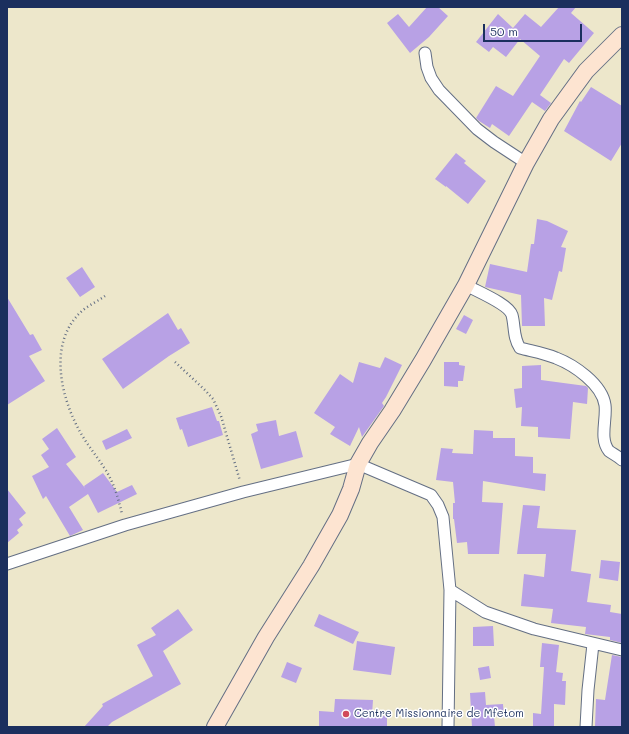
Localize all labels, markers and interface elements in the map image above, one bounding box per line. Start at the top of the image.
scale bar [485,16,584,42]
text: 50 m [490,23,518,39]
place label: Centre Missionnaire de Mfetom [354,707,524,721]
marker: Centre Missionnaire de Mfetom [341,709,351,719]

